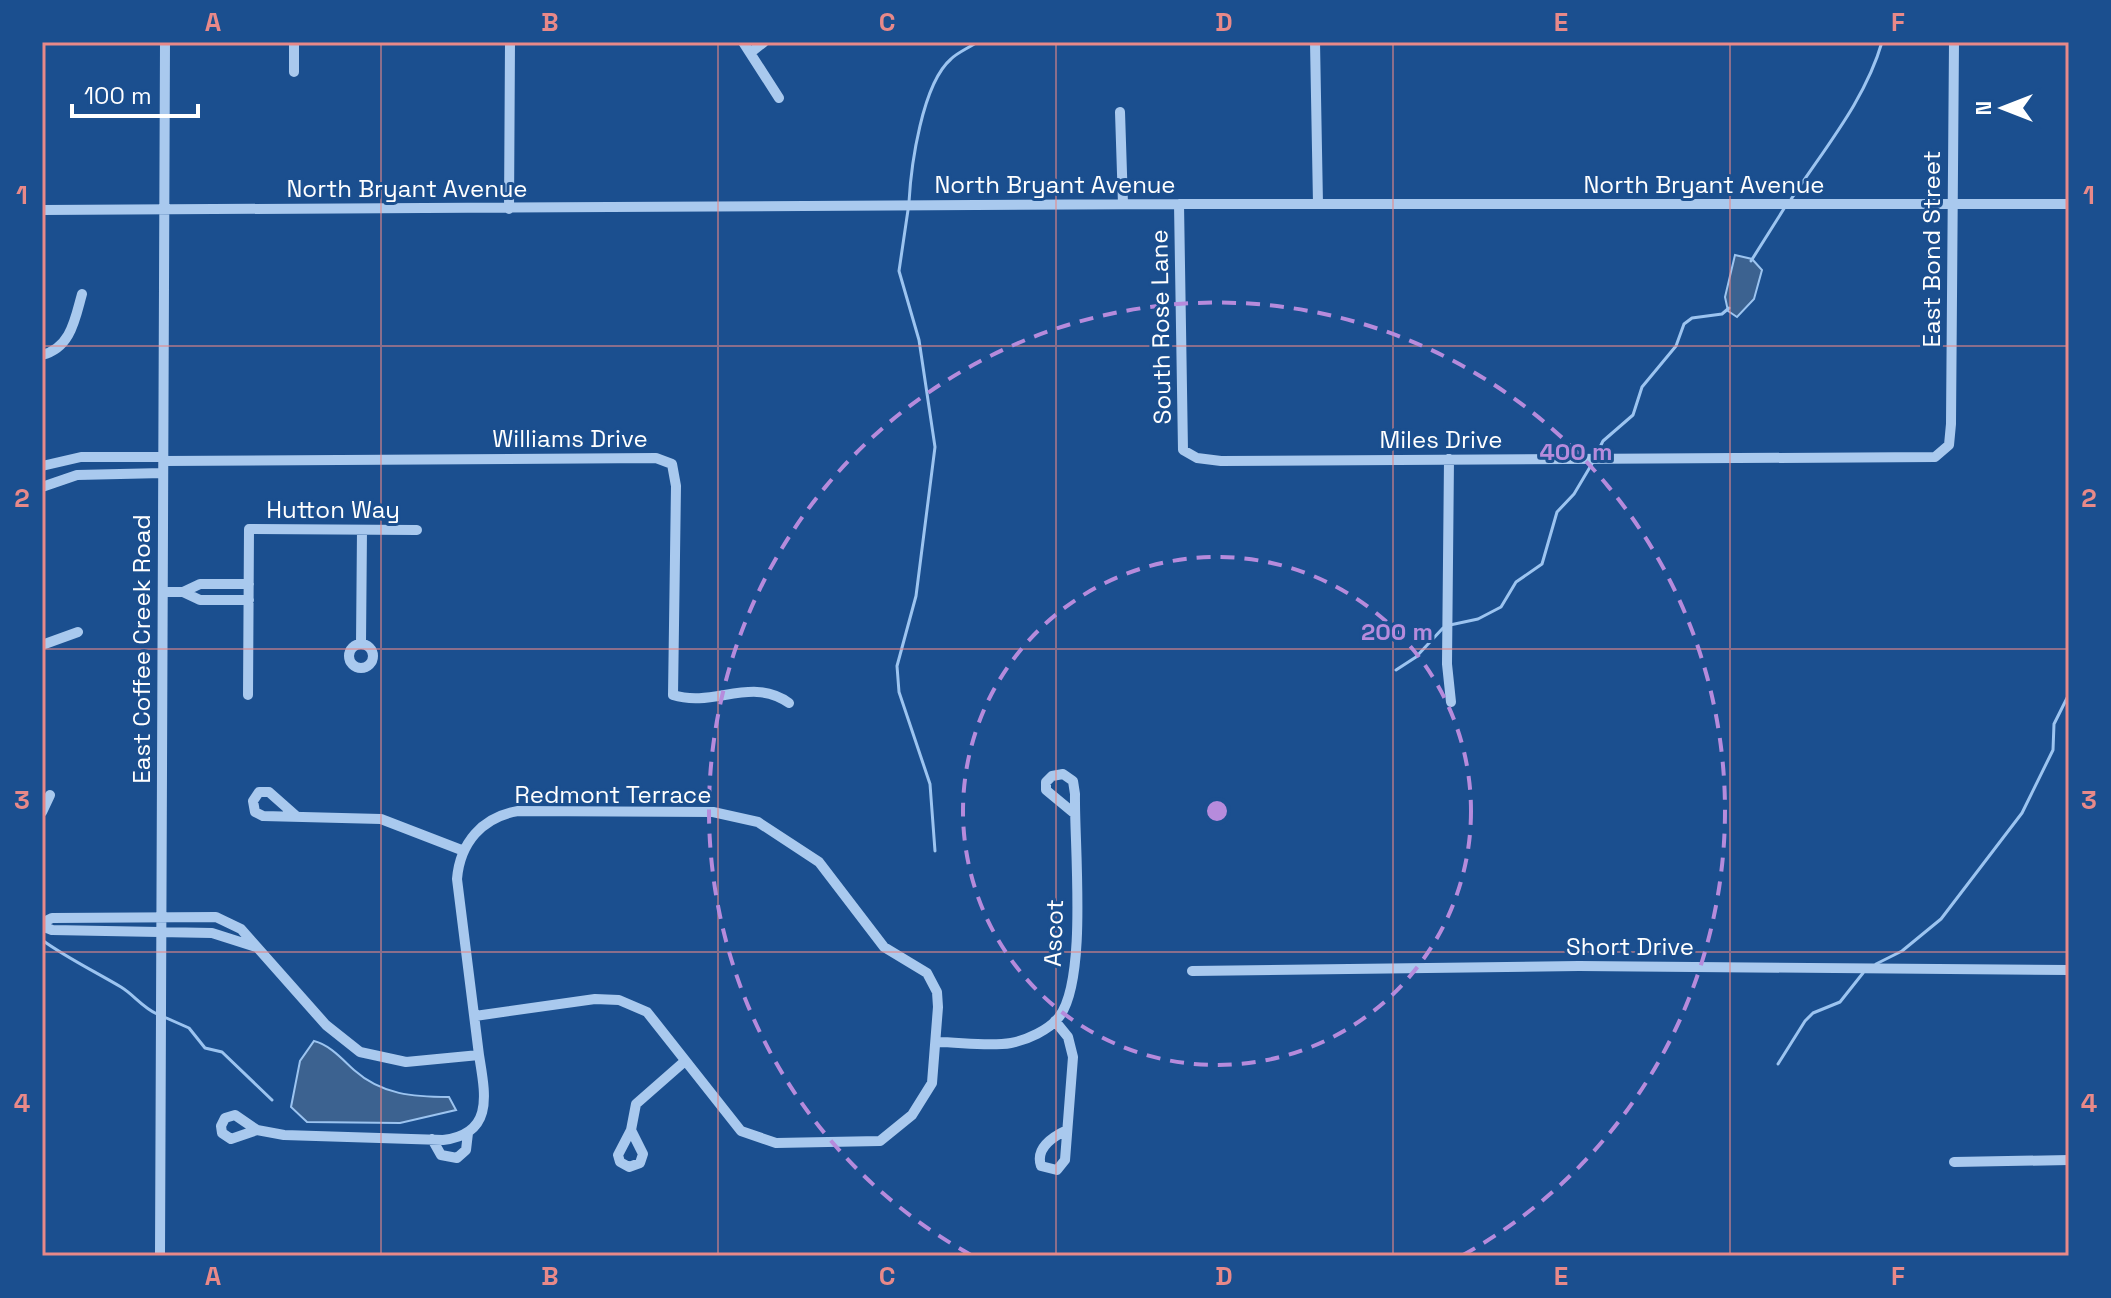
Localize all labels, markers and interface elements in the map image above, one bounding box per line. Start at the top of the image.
text: A [205,5,222,39]
text: B [541,5,559,39]
text: C [879,5,895,39]
text: D [1215,5,1233,39]
text: E [1554,5,1568,39]
text: F [1891,5,1905,39]
scale bar [72,68,198,118]
north arrow [1963,68,2043,148]
text: 100 m [84,80,152,111]
text: N [1969,101,1997,115]
street label: East Bond Street [1916,150,1947,348]
street label: North Bryant Avenue [934,169,1176,200]
street label: North Bryant Avenue [1583,169,1825,200]
street label: North Bryant Avenue [286,173,528,204]
text: 1 [16,178,28,212]
text: 1 [2083,178,2095,212]
street label: South Rose Lane [1143,229,1178,425]
street label: Williams Drive [492,423,648,454]
street label: Miles Drive [1379,424,1503,455]
text: 400 m [1540,436,1612,467]
text: 2 [14,481,30,515]
text: 2 [2081,481,2097,515]
street label: Hutton Way [266,494,400,525]
street label: East Coffee Creek Road [126,514,157,784]
text: 200 m [1361,616,1433,647]
street label: Redmont Terrace [515,779,711,810]
text: 3 [14,783,30,817]
text: 3 [2081,783,2097,817]
centre of rings [1203,797,1231,825]
street label: Ascot [1037,899,1070,967]
street label: Short Drive [1566,931,1694,962]
text: 4 [14,1086,30,1120]
text: 4 [2081,1086,2097,1120]
text: A [205,1259,222,1293]
text: B [541,1259,559,1293]
text: C [879,1259,895,1293]
text: D [1215,1259,1233,1293]
text: E [1554,1259,1568,1293]
text: F [1891,1259,1905,1293]

